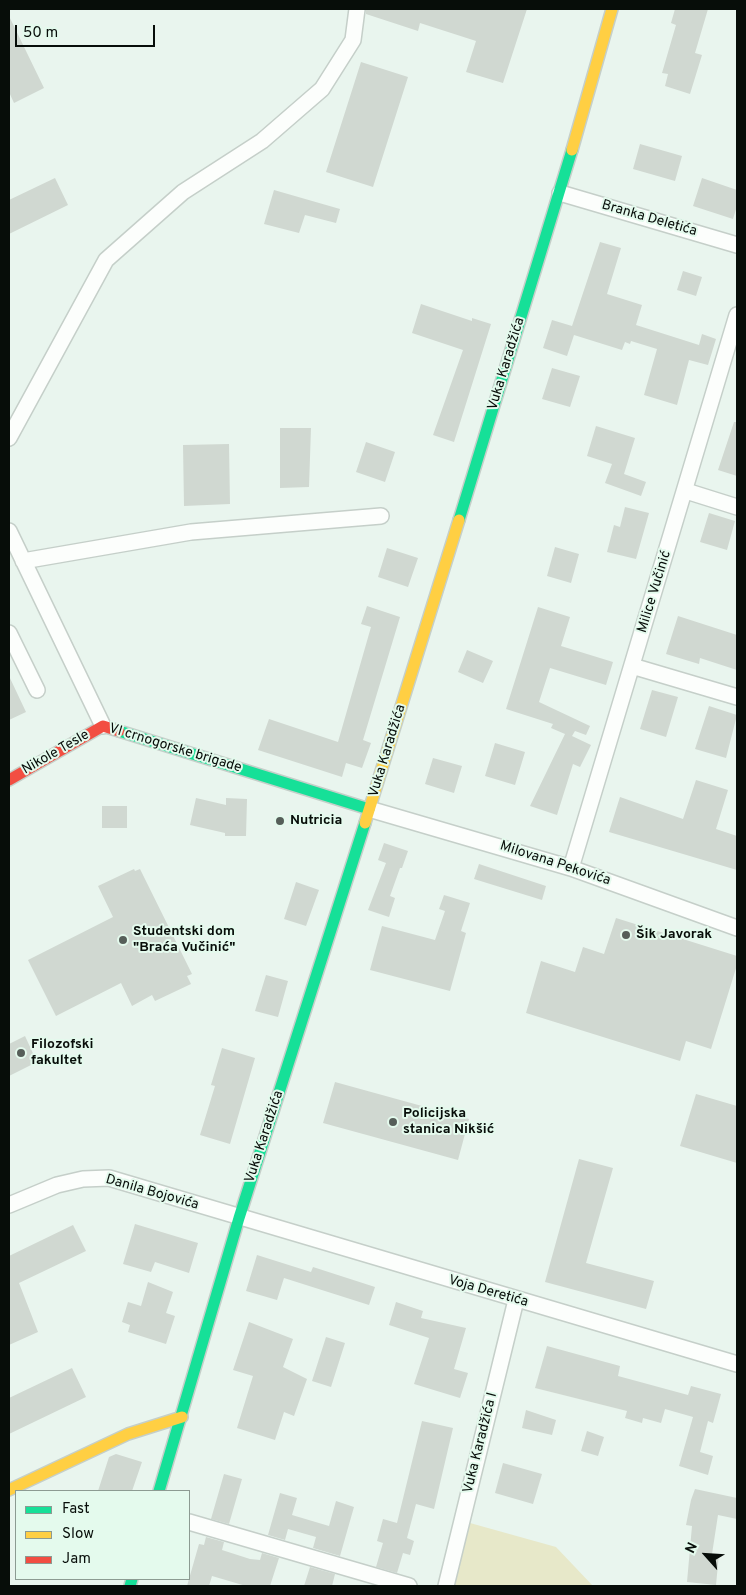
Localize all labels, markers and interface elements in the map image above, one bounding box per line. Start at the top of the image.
scale bar [18,15,158,47]
text: 50 m [23,24,58,43]
street label: Branka Deletića [599,197,699,241]
street label: Vuka Karadžića [485,316,529,412]
street label: Milice Vučinić [635,549,675,635]
street label: Vuka Karadžića [366,703,410,799]
street label: VI crnogorske brigade [107,721,243,777]
street label: Nikole Tesle [19,727,93,779]
place label: Nutricia [290,813,342,829]
marker: Nutricia [274,815,286,827]
street label: Milovana Pekovića [498,838,612,890]
place label: Studentski dom "Braća Vučinić" [133,924,235,956]
place label: Šik Javorak [636,927,712,943]
marker: Šik Javorak [620,929,632,941]
marker: Studentski dom "Braća Vučinić" [117,934,129,946]
place label: Filozofski fakultet [31,1037,94,1070]
marker: Filozofski fakultet [15,1047,27,1059]
street label: Vuka Karadžića [242,1089,288,1185]
place label: Policijska stanica Nikšić [403,1106,494,1138]
marker: Policijska stanica Nikšić [387,1116,399,1128]
street label: Danila Bojovića [104,1172,200,1214]
street label: Voja Deretića [446,1273,530,1311]
street label: Vuka Karadžića I [460,1391,502,1495]
legend [15,1490,190,1580]
text: Fast [62,1500,90,1519]
text: Slow [62,1525,94,1544]
north arrow [681,1530,731,1580]
text: N [682,1540,702,1556]
text: Jam [62,1550,91,1569]

